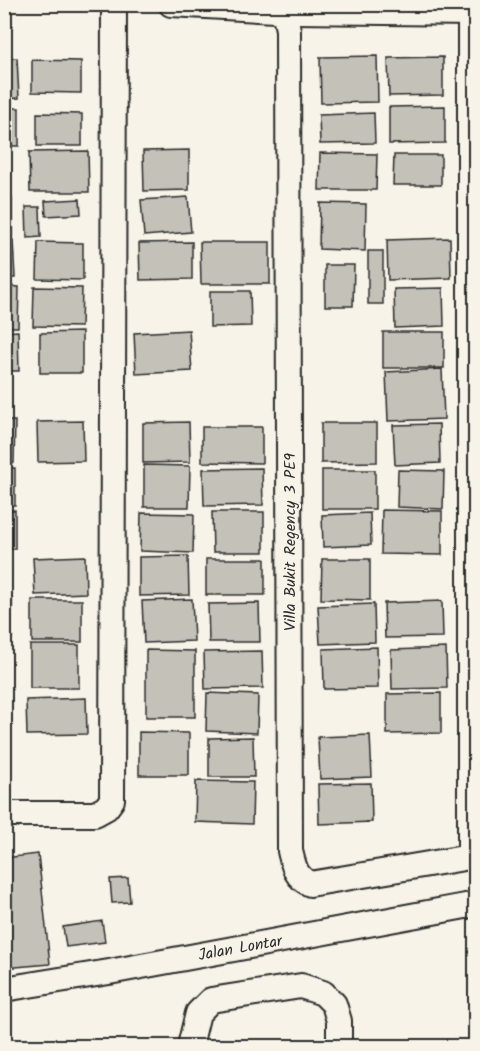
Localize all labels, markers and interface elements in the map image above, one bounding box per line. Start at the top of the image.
street label: Villa Bukit Regency 3 PE9 [278,453,303,631]
street label: Jalan Lontar [196,929,286,968]

